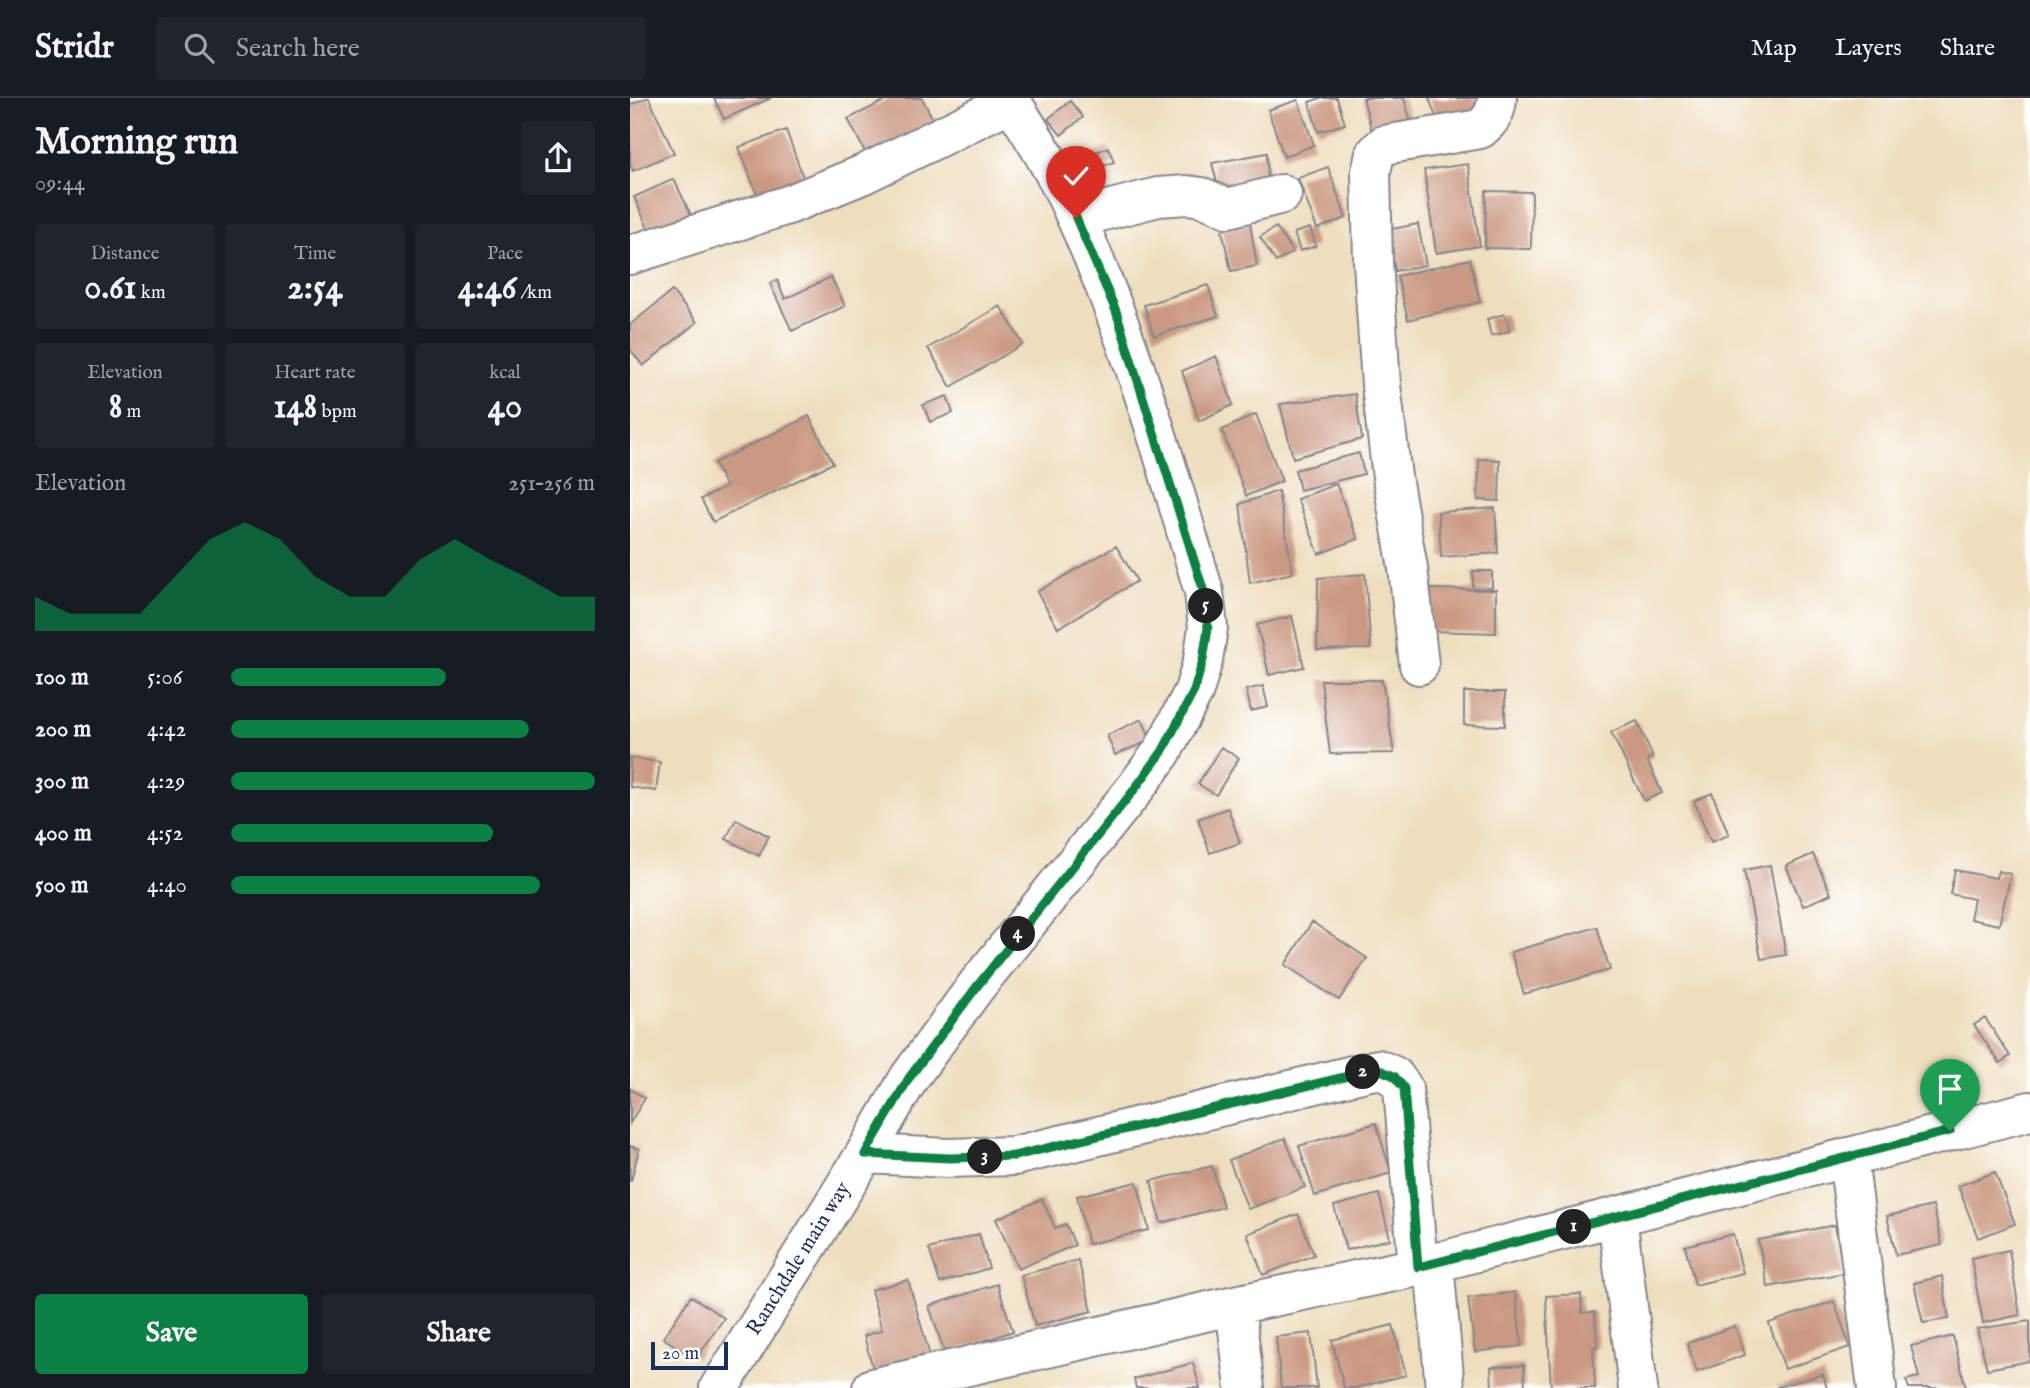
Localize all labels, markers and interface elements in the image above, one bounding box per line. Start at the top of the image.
search box [156,17,646,80]
text: Stridr [35,27,114,69]
icon: search [180,29,218,67]
text: Search here [236,32,360,65]
text: Map [1751,33,1797,64]
text: Layers [1835,33,1902,64]
text: Share [1940,33,1995,64]
text: Morning run [35,119,238,167]
button: share [521,121,595,195]
pin [1046,146,1106,218]
icon: check [1057,157,1095,195]
text: 09:44 [35,169,85,198]
text: Distance [91,242,159,266]
text: Time [294,242,336,266]
text: Pace [487,242,523,266]
text: 0.61 [84,266,137,311]
text: 2:54 [287,266,343,311]
text: 4:46 [458,266,516,311]
text: km [137,281,166,305]
text: /km [516,281,552,305]
text: Elevation [87,361,163,385]
text: Heart rate [274,361,356,385]
text: kcal [489,361,521,385]
text: 8 [109,385,122,430]
text: 148 [273,385,317,430]
text: 40 [488,385,522,430]
text: m [122,400,141,424]
text: bpm [317,400,357,424]
text: Elevation [35,469,126,498]
text: 251–256 m [508,469,595,498]
pin: 5 [1188,588,1224,624]
text: 5 [1202,593,1209,617]
text: 100 m [35,663,89,692]
text: 5:06 [147,663,182,692]
text: 200 m [35,715,91,744]
text: 4:42 [147,715,186,744]
text: 300 m [35,767,89,796]
text: 4:29 [147,767,185,796]
text: 400 m [35,819,92,848]
text: 4:52 [147,819,183,848]
text: 500 m [35,871,89,900]
text: 4:40 [147,871,187,900]
pin: 4 [1000,916,1036,952]
text: 4 [1013,921,1022,945]
pin: 2 [1346,1054,1380,1090]
text: 2 [1358,1059,1367,1083]
pin [1920,1059,1980,1131]
icon: arrive [1931,1070,1969,1108]
pin: 3 [968,1140,1002,1174]
text: 3 [981,1144,988,1168]
street label: Ranchdale main way [741,1177,857,1341]
pin: 1 [1556,1210,1592,1244]
text: 1 [1570,1214,1577,1238]
button: Save [35,1294,308,1374]
button: Share [322,1294,595,1374]
scale bar [651,1339,728,1371]
text: 20 m [662,1342,699,1366]

